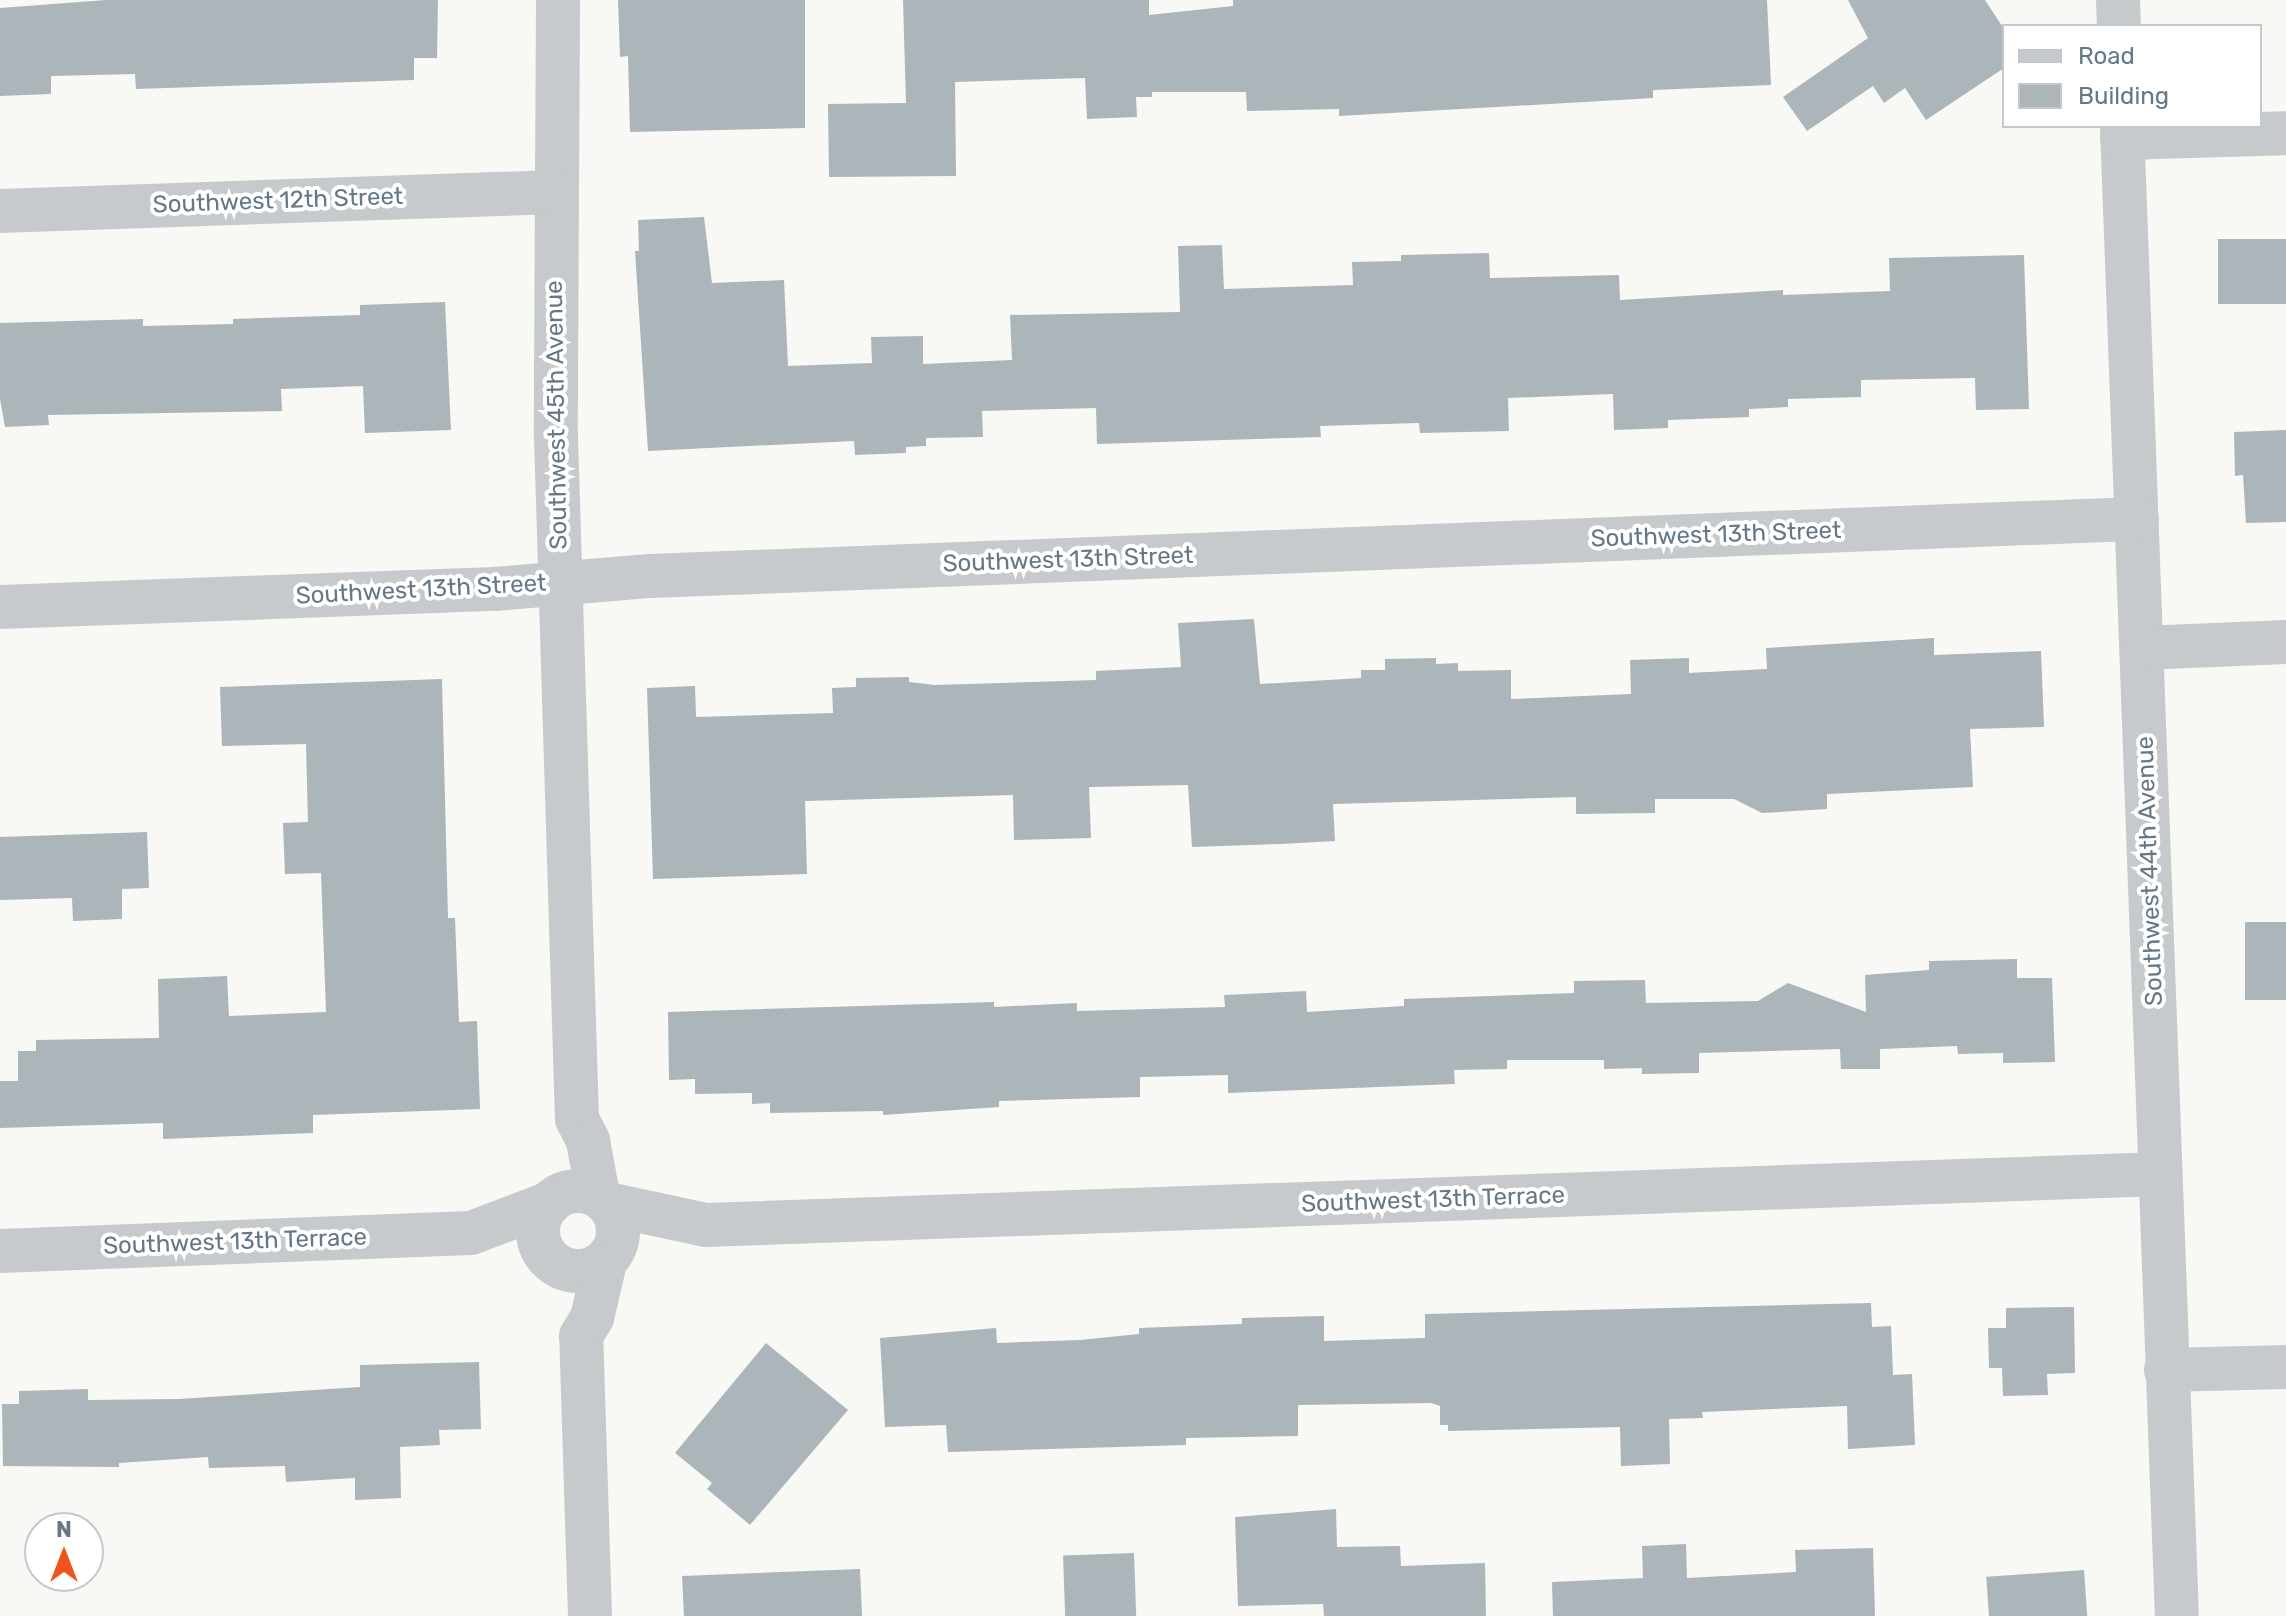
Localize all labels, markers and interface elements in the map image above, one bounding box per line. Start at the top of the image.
legend [2002,24,2262,128]
text: Road [2078,42,2135,70]
text: Building [2078,82,2169,110]
street label: Southwest 12th Street [152,182,404,220]
street label: Southwest 45th Avenue [540,280,574,550]
street label: Southwest 13th Street [1590,516,1842,554]
street label: Southwest 13th Street [942,541,1194,579]
street label: Southwest 13th Street [295,569,547,611]
street label: Southwest 44th Avenue [2131,735,2169,1007]
street label: Southwest 13th Terrace [1300,1181,1566,1219]
street label: Southwest 13th Terrace [102,1223,368,1261]
north arrow [24,1512,104,1592]
text: N [56,1516,72,1543]

